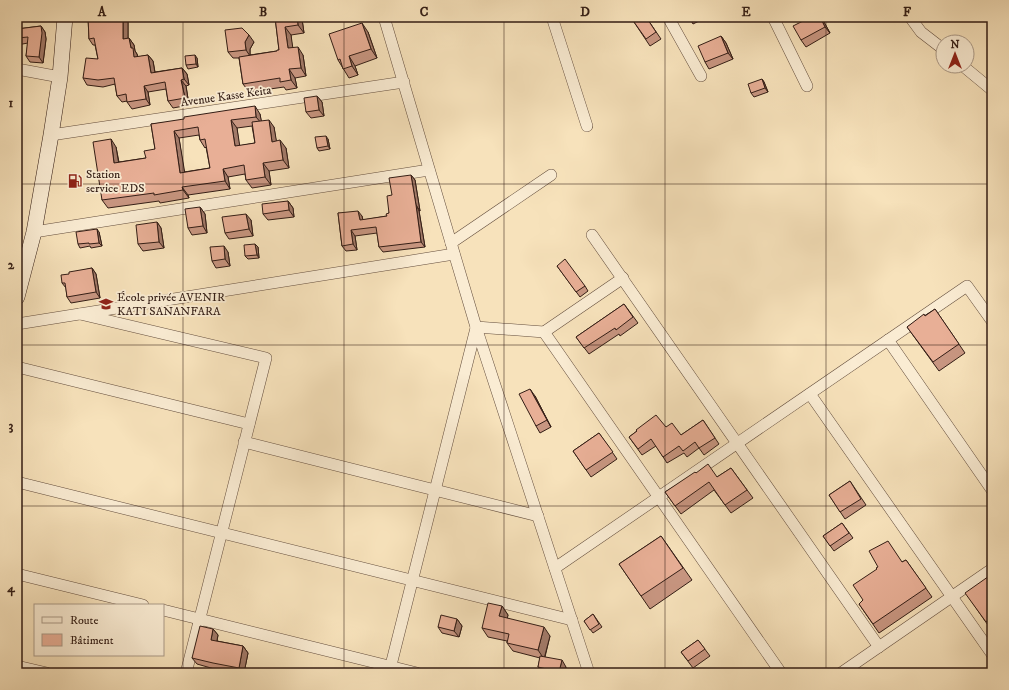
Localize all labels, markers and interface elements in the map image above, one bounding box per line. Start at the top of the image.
text: A [97,4,107,20]
text: B [259,4,267,20]
text: C [420,4,429,20]
text: D [580,4,590,20]
text: E [741,4,751,20]
text: F [903,4,912,20]
north arrow [935,34,975,74]
text: N [950,38,960,52]
street label: Avenue Kasse Keita [180,83,273,110]
text: 1 [9,95,14,111]
place label: Station service EDS [86,167,144,196]
fuel station icon: Station service EDS [67,173,83,189]
text: 2 [8,257,15,273]
place label: École privée AVENIR KATI SANANFARA [117,290,225,319]
school or university icon: École privée AVENIR KATI SANANFARA [98,296,114,312]
text: 3 [9,418,14,434]
text: 4 [6,580,15,597]
legend [34,604,164,656]
text: Route [70,613,98,628]
text: Bâtiment [70,633,114,648]

